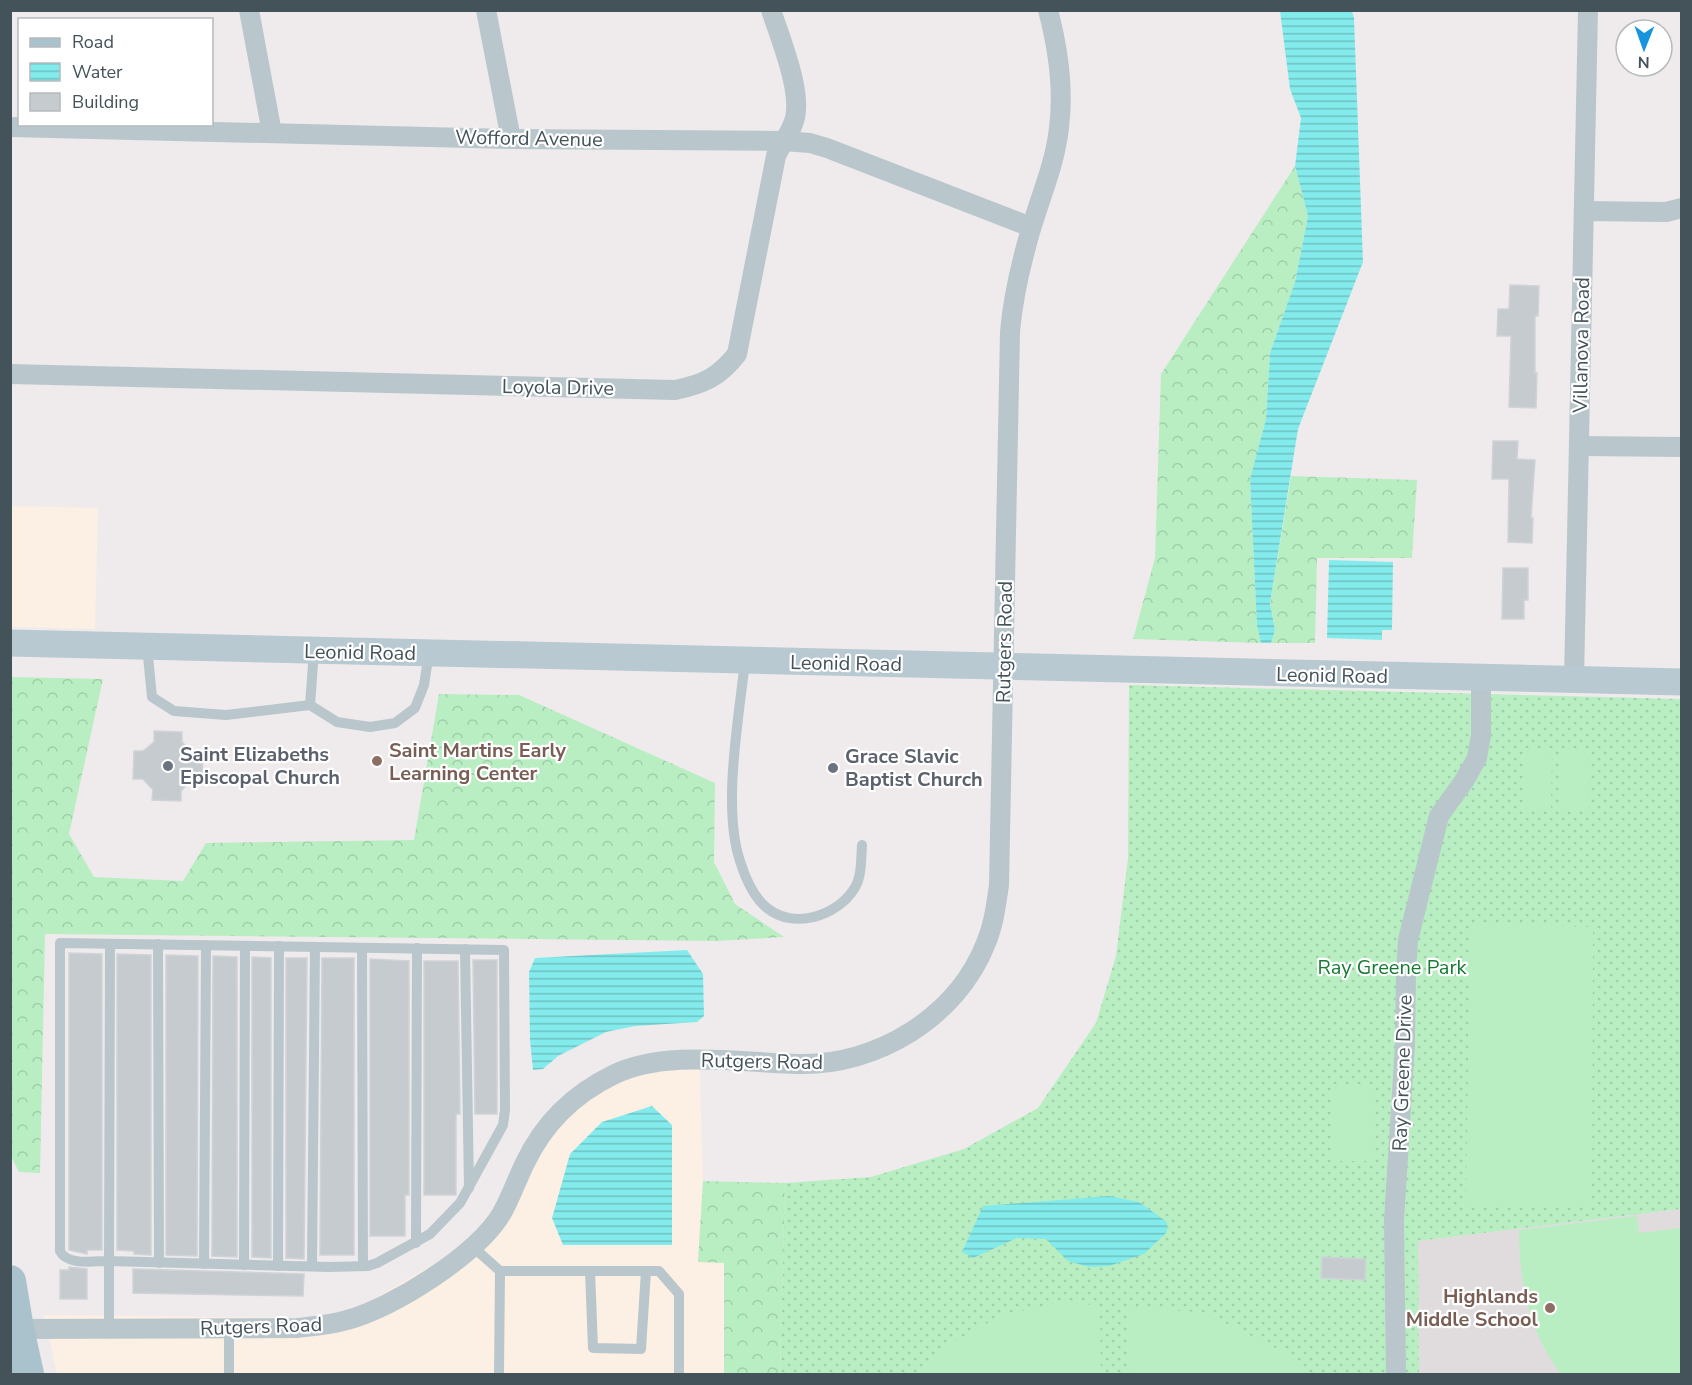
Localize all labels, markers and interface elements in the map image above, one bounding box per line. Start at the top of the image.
legend [18,18,213,126]
north arrow [1614,18,1674,78]
text: Road [72,30,114,54]
text: N [1638,51,1650,73]
text: Water [72,60,123,84]
text: Building [72,90,139,114]
street label: Wofford Avenue [455,124,603,153]
street label: Villanova Road [1567,277,1596,414]
street label: Loyola Drive [502,373,614,402]
street label: Rutgers Road [990,581,1019,703]
street label: Leonid Road [304,638,416,667]
street label: Leonid Road [790,649,902,678]
street label: Leonid Road [1276,661,1388,690]
place label: Saint Martins Early Learning Center [389,737,567,787]
place label: Saint Elizabeths Episcopal Church [180,741,340,791]
place label: Grace Slavic Baptist Church [845,743,983,793]
marker: Saint Martins Early Learning Center [370,754,384,768]
marker: Saint Elizabeths Episcopal Church [161,759,175,773]
marker: Grace Slavic Baptist Church [826,761,840,775]
park label: Ray Greene Park [1317,954,1468,981]
street label: Ray Greene Drive [1386,994,1419,1152]
street label: Rutgers Road [701,1047,823,1076]
place label: Highlands Middle School [1406,1283,1539,1333]
marker: Highlands Middle School [1543,1301,1557,1315]
street label: Rutgers Road [199,1311,323,1342]

